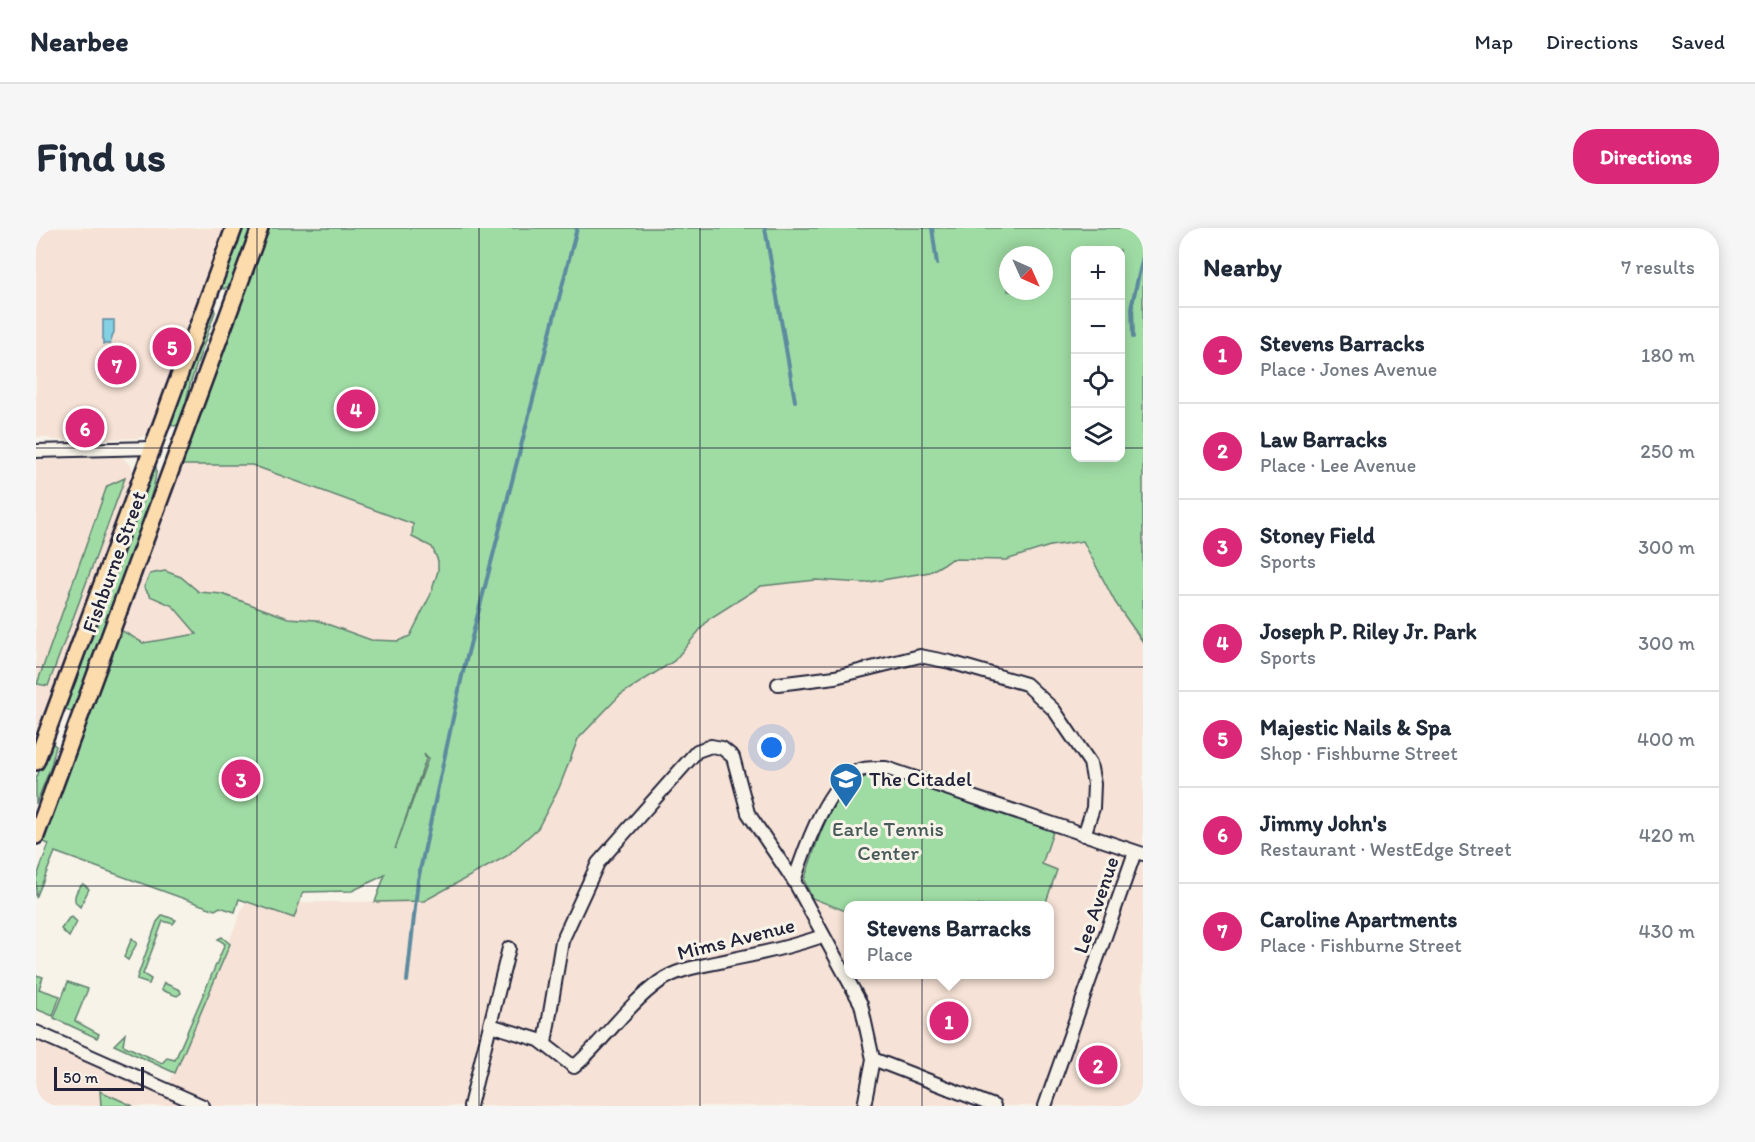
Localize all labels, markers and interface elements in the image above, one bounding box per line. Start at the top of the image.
text: Nearbee [30,24,129,58]
text: Map [1475,29,1513,54]
text: Directions [1546,29,1638,54]
text: Saved [1671,29,1725,54]
button: Directions [1573,129,1719,184]
text: Find us [36,131,166,182]
north arrow [999,246,1053,300]
map controls [1071,246,1125,462]
button: + [1071,246,1125,300]
text: Nearby [1203,251,1282,283]
text: 7 results [1621,255,1695,279]
button: − [1071,300,1125,354]
pin: 5 [152,324,192,370]
text: Stevens Barracks [1260,330,1425,357]
pin: 7 [98,342,136,388]
text: 1 [1218,343,1227,367]
text: 180 m [1641,343,1695,367]
button: locate [1071,354,1125,408]
text: Place · Jones Avenue [1260,357,1437,381]
pin: 4 [336,386,376,432]
pin: 6 [65,406,104,450]
button: layers [1071,408,1125,462]
text: Law Barracks [1260,426,1387,453]
text: 2 [1217,439,1228,463]
text: 250 m [1640,439,1695,463]
text: Place · Lee Avenue [1260,453,1416,477]
street label: Fishburne Street [76,487,151,636]
text: Stoney Field [1260,522,1375,549]
text: 3 [1217,535,1228,559]
text: 300 m [1638,535,1695,559]
text: Sports [1260,549,1316,573]
text: Joseph P. Riley Jr. Park [1260,618,1477,645]
text: 4 [1216,631,1229,655]
text: 300 m [1638,631,1695,655]
text: Sports [1260,645,1316,669]
text: Majestic Nails & Spa [1260,714,1451,741]
text: 5 [1217,727,1228,751]
text: 400 m [1637,727,1695,751]
your location [757,733,786,762]
text: Shop · Fishburne Street [1260,741,1458,765]
pin: 3 [222,756,260,802]
school or university icon: The Citadel [828,761,864,808]
place label: The Citadel [869,766,972,791]
text: Jimmy John's [1260,810,1387,837]
park label: Earle Tennis Center [832,816,944,865]
text: 6 [1217,823,1228,847]
text: 420 m [1639,823,1695,847]
text: Restaurant · WestEdge Street [1260,837,1512,861]
street label: Lee Avenue [1067,853,1124,957]
popup [844,901,1054,979]
text: Caroline Apartments [1260,906,1457,933]
street label: Mims Avenue [674,912,797,965]
text: Stevens Barracks [867,915,1031,942]
text: 7 [1218,919,1227,943]
text: 430 m [1638,919,1695,943]
text: Place · Fishburne Street [1260,933,1462,957]
text: Place [867,942,913,966]
pin: 1 [930,998,968,1044]
pin: 2 [1078,1042,1118,1088]
scale bar [54,1064,144,1092]
text: 50 m [63,1068,98,1087]

